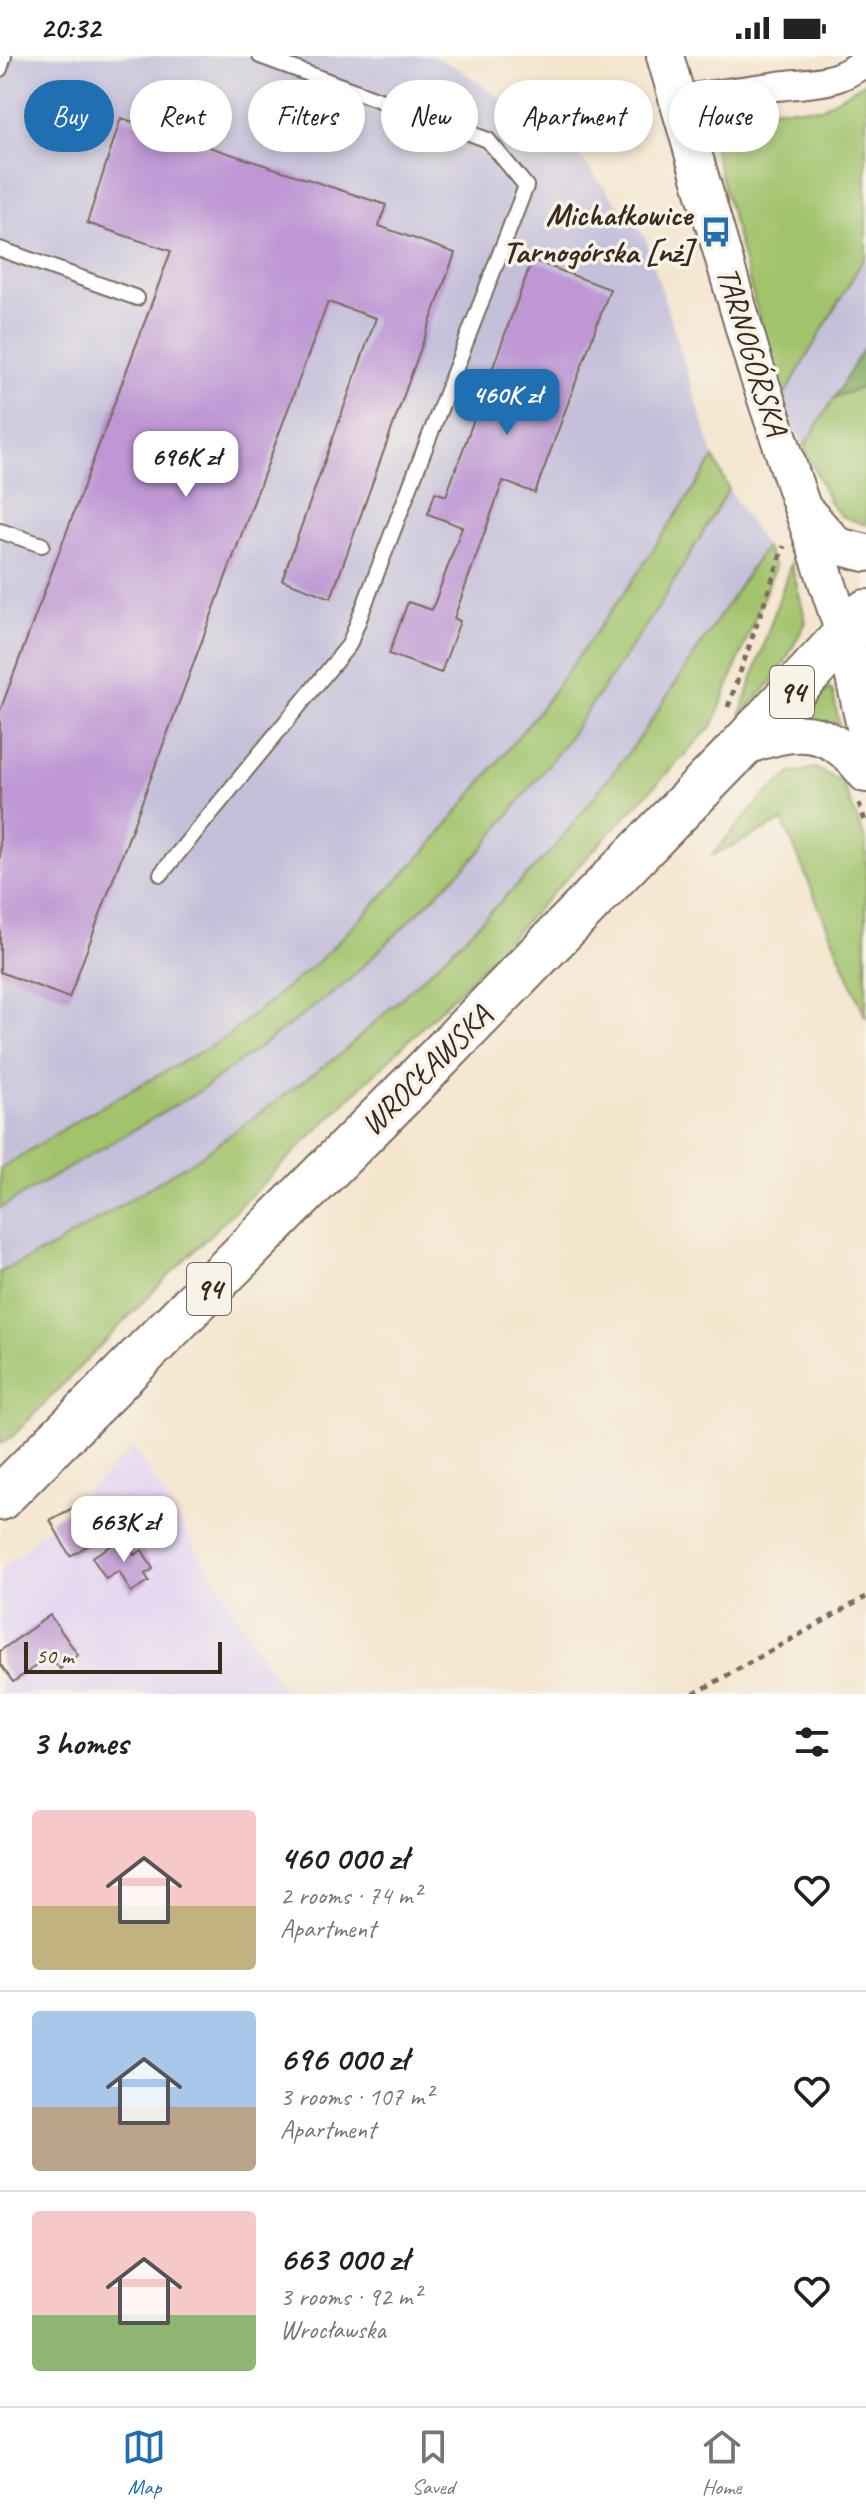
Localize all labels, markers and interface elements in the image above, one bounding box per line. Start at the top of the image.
text: 20:32 [40,9,100,47]
chip: Buy [24,80,114,152]
chip: Rent [130,80,232,152]
chip: Filters [248,80,365,152]
chip: New [381,80,478,152]
chip: Apartment [494,80,653,152]
chip: House [669,80,779,152]
place label: Michałkowice Tarnogórska [nż] [503,194,697,272]
bus stop icon: Michałkowice Tarnogórska [nż] [699,215,733,249]
street label: TARNOGÓRSKA [707,262,798,442]
pin: 460K zł [433,369,581,437]
text: 460K zł [472,378,542,411]
pin: 696K zł [112,431,260,499]
text: 696K zł [151,440,221,473]
road number: 94 [770,666,814,718]
street label: WROCŁAWSKA [352,995,501,1144]
road number: 94 [187,1263,231,1315]
pin: 663K zł [50,1496,198,1564]
text: 663K zł [89,1505,159,1538]
scale bar [24,1638,222,1674]
text: 50 m [36,1642,73,1670]
icon: filters [790,1720,834,1764]
text: 3 homes [32,1721,128,1764]
text: 460 000 zł [280,1836,407,1879]
icon: home [96,1842,192,1938]
icon: heart [790,1868,834,1912]
text: 2 rooms · 74 m² [280,1879,421,1912]
text: Apartment [280,1912,376,1945]
text: 696 000 zł [280,2037,408,2080]
icon: home [96,2043,192,2139]
icon: heart [790,2069,834,2113]
text: 3 rooms · 107 m² [280,2080,432,2113]
text: Apartment [280,2113,376,2146]
text: 663 000 zł [280,2237,408,2280]
icon: home [96,2243,192,2339]
icon: heart [790,2269,834,2313]
text: 3 rooms · 92 m² [280,2280,421,2313]
text: Wrocławska [280,2313,386,2346]
tab: Map [122,2425,166,2501]
tab: Saved [411,2425,455,2501]
tab: Home [700,2425,744,2501]

